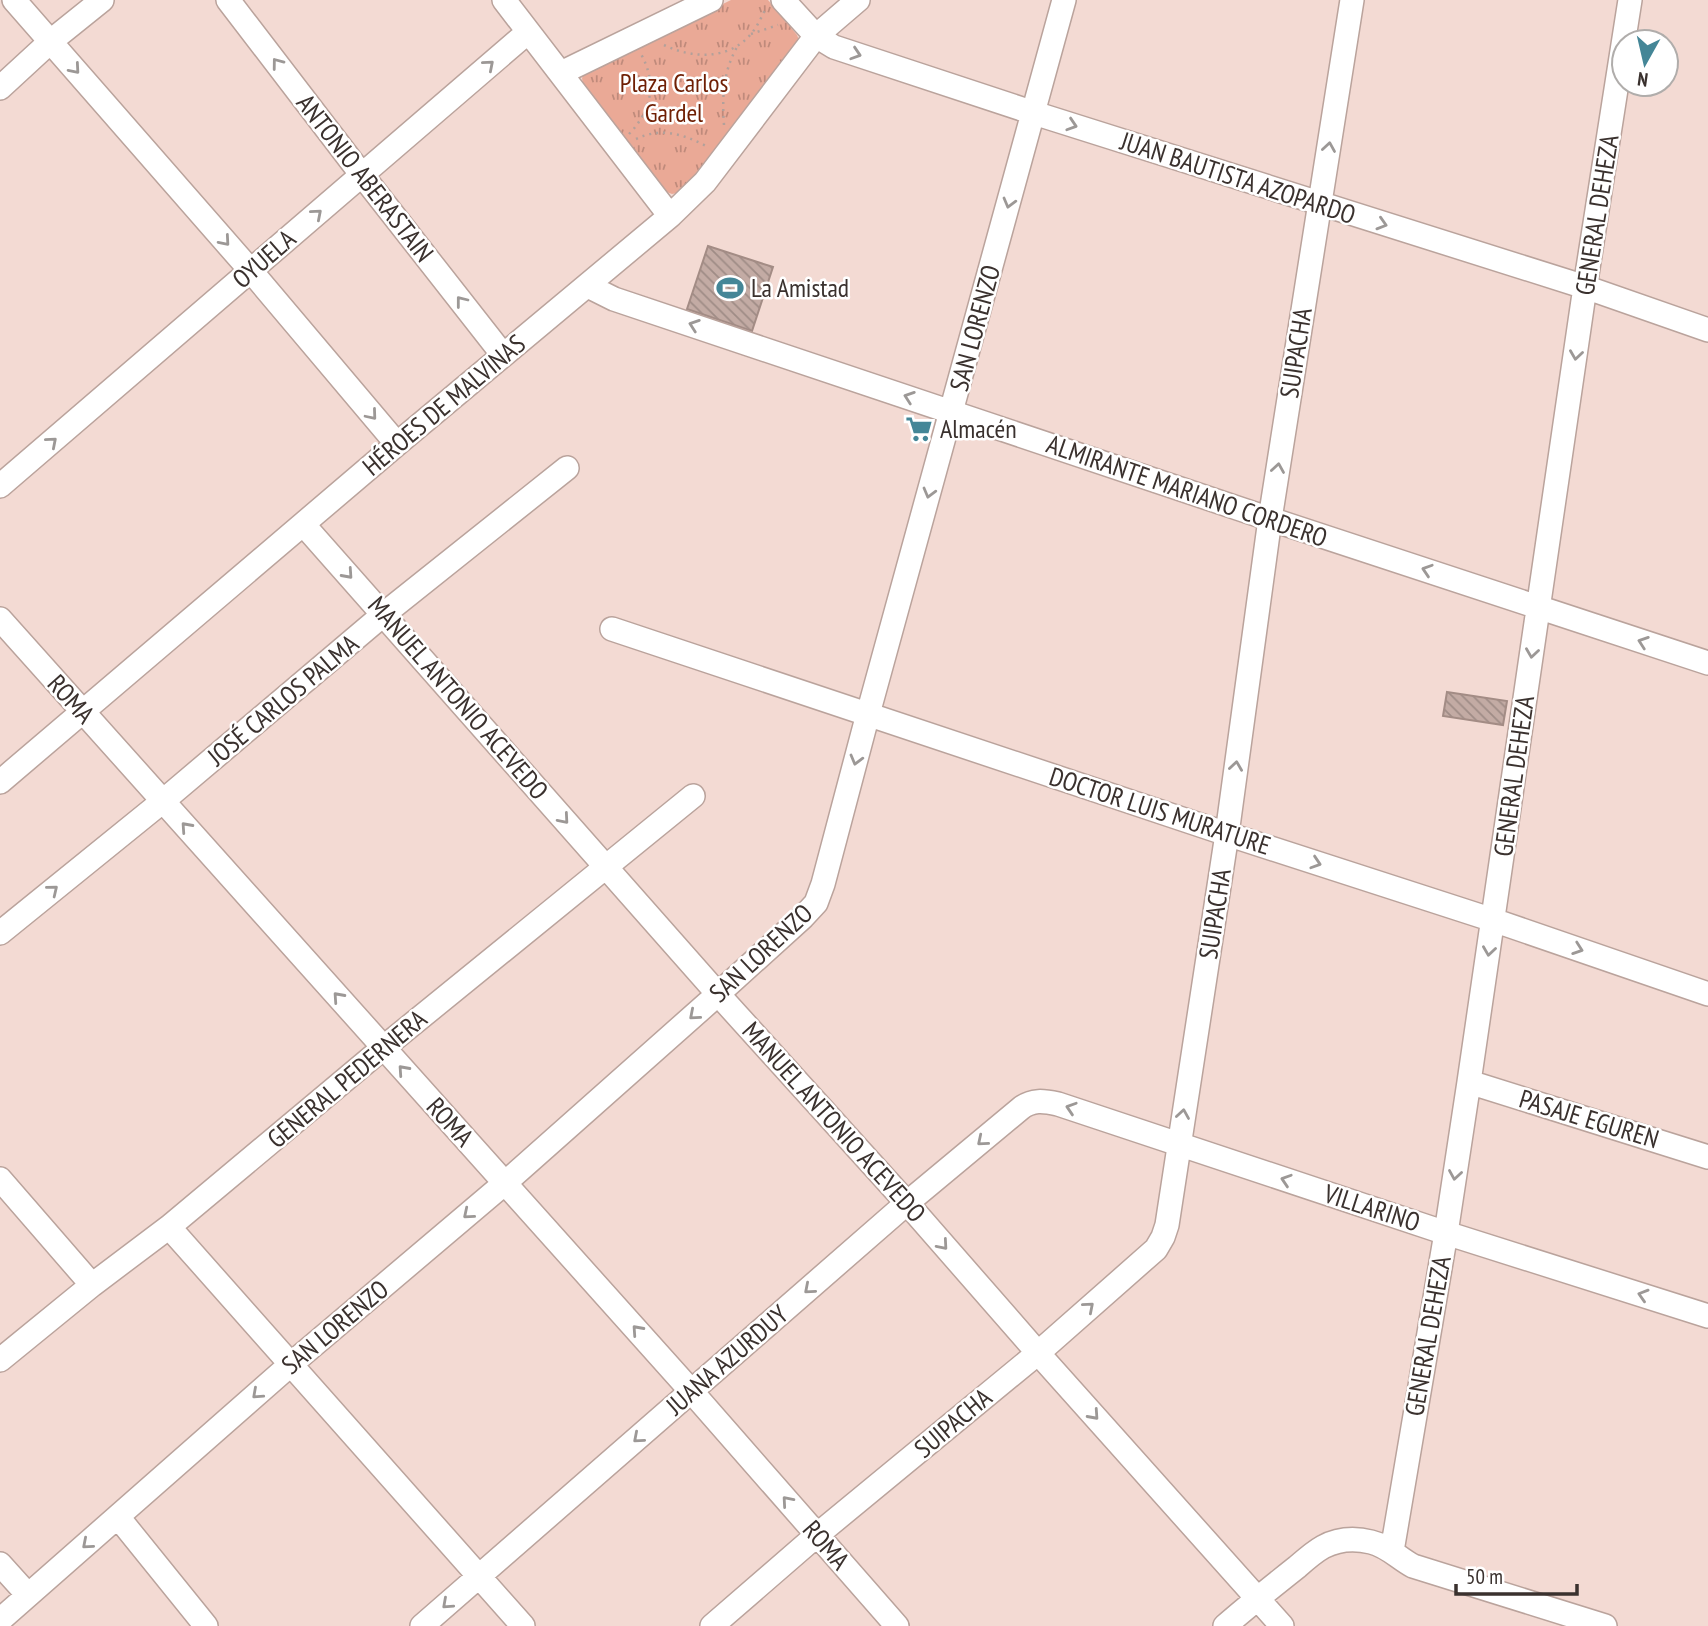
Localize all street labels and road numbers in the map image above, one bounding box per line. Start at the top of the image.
street label: ANTONIO ABERASTAIN [290,87,441,268]
street label: JUAN BAUTISTA AZOPARDO [1116,124,1360,231]
street label: GENERAL DEHEZA [1568,132,1626,297]
street label: OYUELA [225,222,303,295]
street label: SAN LORENZO [942,261,1007,395]
street label: SUIPACHA [1272,305,1319,400]
street label: HÉROES DE MALVINAS [356,327,532,482]
street label: ALMIRANTE MARIANO CORDERO [1043,427,1332,554]
street label: MANUEL ANTONIO ACEVEDO [361,589,556,806]
street label: JOSÉ CARLOS PALMA [200,626,365,773]
street label: ROMA [41,667,102,731]
street label: GENERAL DEHEZA [1486,693,1541,858]
street label: DOCTOR LUIS MURATURE [1045,759,1275,862]
street label: SUIPACHA [1191,866,1238,961]
street label: SAN LORENZO [702,896,819,1009]
street label: GENERAL PEDERNERA [260,1002,434,1155]
street label: MANUEL ANTONIO ACEVEDO [736,1015,933,1229]
street label: PASAJE EGUREN [1515,1082,1663,1155]
street label: ROMA [420,1090,481,1154]
street label: VILLARINO [1319,1176,1424,1239]
street label: GENERAL DEHEZA [1397,1253,1458,1418]
street label: SAN LORENZO [275,1272,395,1381]
street label: JUANA AZURDUY [658,1298,795,1422]
street label: SUIPACHA [907,1380,999,1464]
street label: ROMA [796,1513,857,1577]

